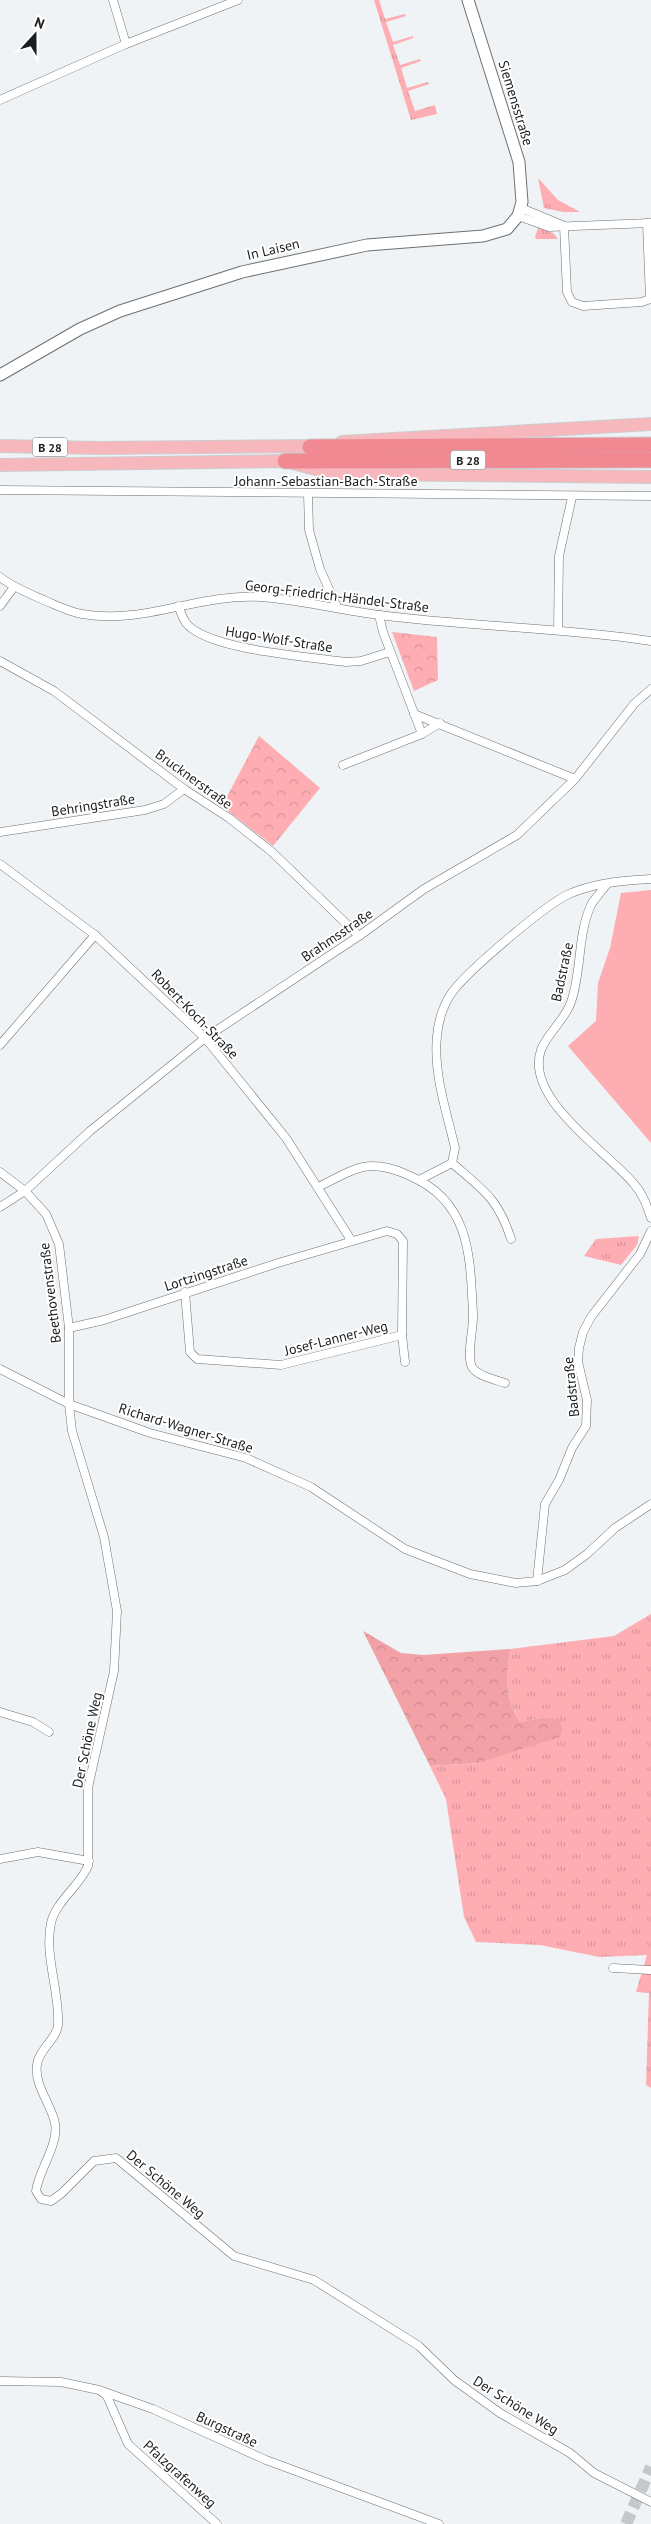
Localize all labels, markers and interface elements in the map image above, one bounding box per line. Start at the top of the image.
north arrow [10,10,60,60]
text: N [32,13,47,33]
street label: Siemensstraße [495,58,537,148]
street label: In Laisen [245,234,301,264]
road number: B 28 [32,438,68,457]
road number: B 28 [450,450,486,470]
street label: Johann-Sebastian-Bach-Straße [233,472,418,490]
street label: Georg-Friedrich-Händel-Straße [244,576,430,616]
street label: Hugo-Wolf-Straße [224,622,334,656]
street label: Brucknerstraße [152,745,236,813]
street label: Behringstraße [50,790,136,820]
street label: Brahmsstraße [298,904,376,966]
street label: Badstraße [547,941,577,1003]
street label: Robert-Koch-Straße [148,965,242,1063]
street label: Beethovenstraße [35,1242,65,1344]
street label: Lortzingstraße [162,1251,250,1295]
street label: Josef-Lanner-Weg [282,1316,389,1360]
street label: Badstraße [559,1356,583,1418]
street label: Richard-Wagner-Straße [117,1399,255,1457]
street label: Der Schöne Weg [68,1690,106,1790]
street label: Der Schöne Weg [123,2146,209,2222]
street label: Der Schöne Weg [470,2372,562,2438]
street label: Burgstraße [193,2407,261,2451]
street label: Pfalzgrafenweg [140,2436,220,2512]

